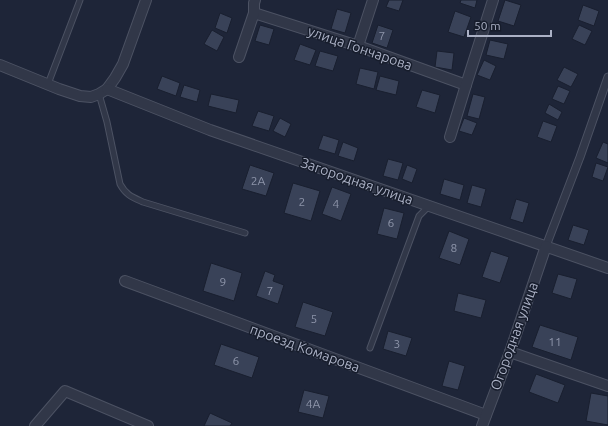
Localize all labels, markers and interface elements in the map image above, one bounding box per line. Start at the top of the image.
scale bar [468,12,551,38]
text: 50 m [474,19,501,32]
street label: улица Гончарова [306,23,414,73]
house number: 7 [379,29,385,42]
street label: Загородная улица [299,154,415,208]
house number: 2А [251,174,265,187]
house number: 2 [299,195,305,208]
house number: 4 [333,197,340,210]
house number: 6 [388,216,395,229]
house number: 8 [451,241,458,254]
house number: 9 [220,275,226,288]
street label: Огородная улица [487,280,541,392]
house number: 7 [267,284,273,297]
house number: 5 [311,312,317,325]
street label: проезд Комарова [248,321,362,375]
house number: 11 [548,335,562,348]
house number: 3 [394,337,400,350]
house number: 6 [233,354,240,367]
house number: 4А [306,397,320,410]

